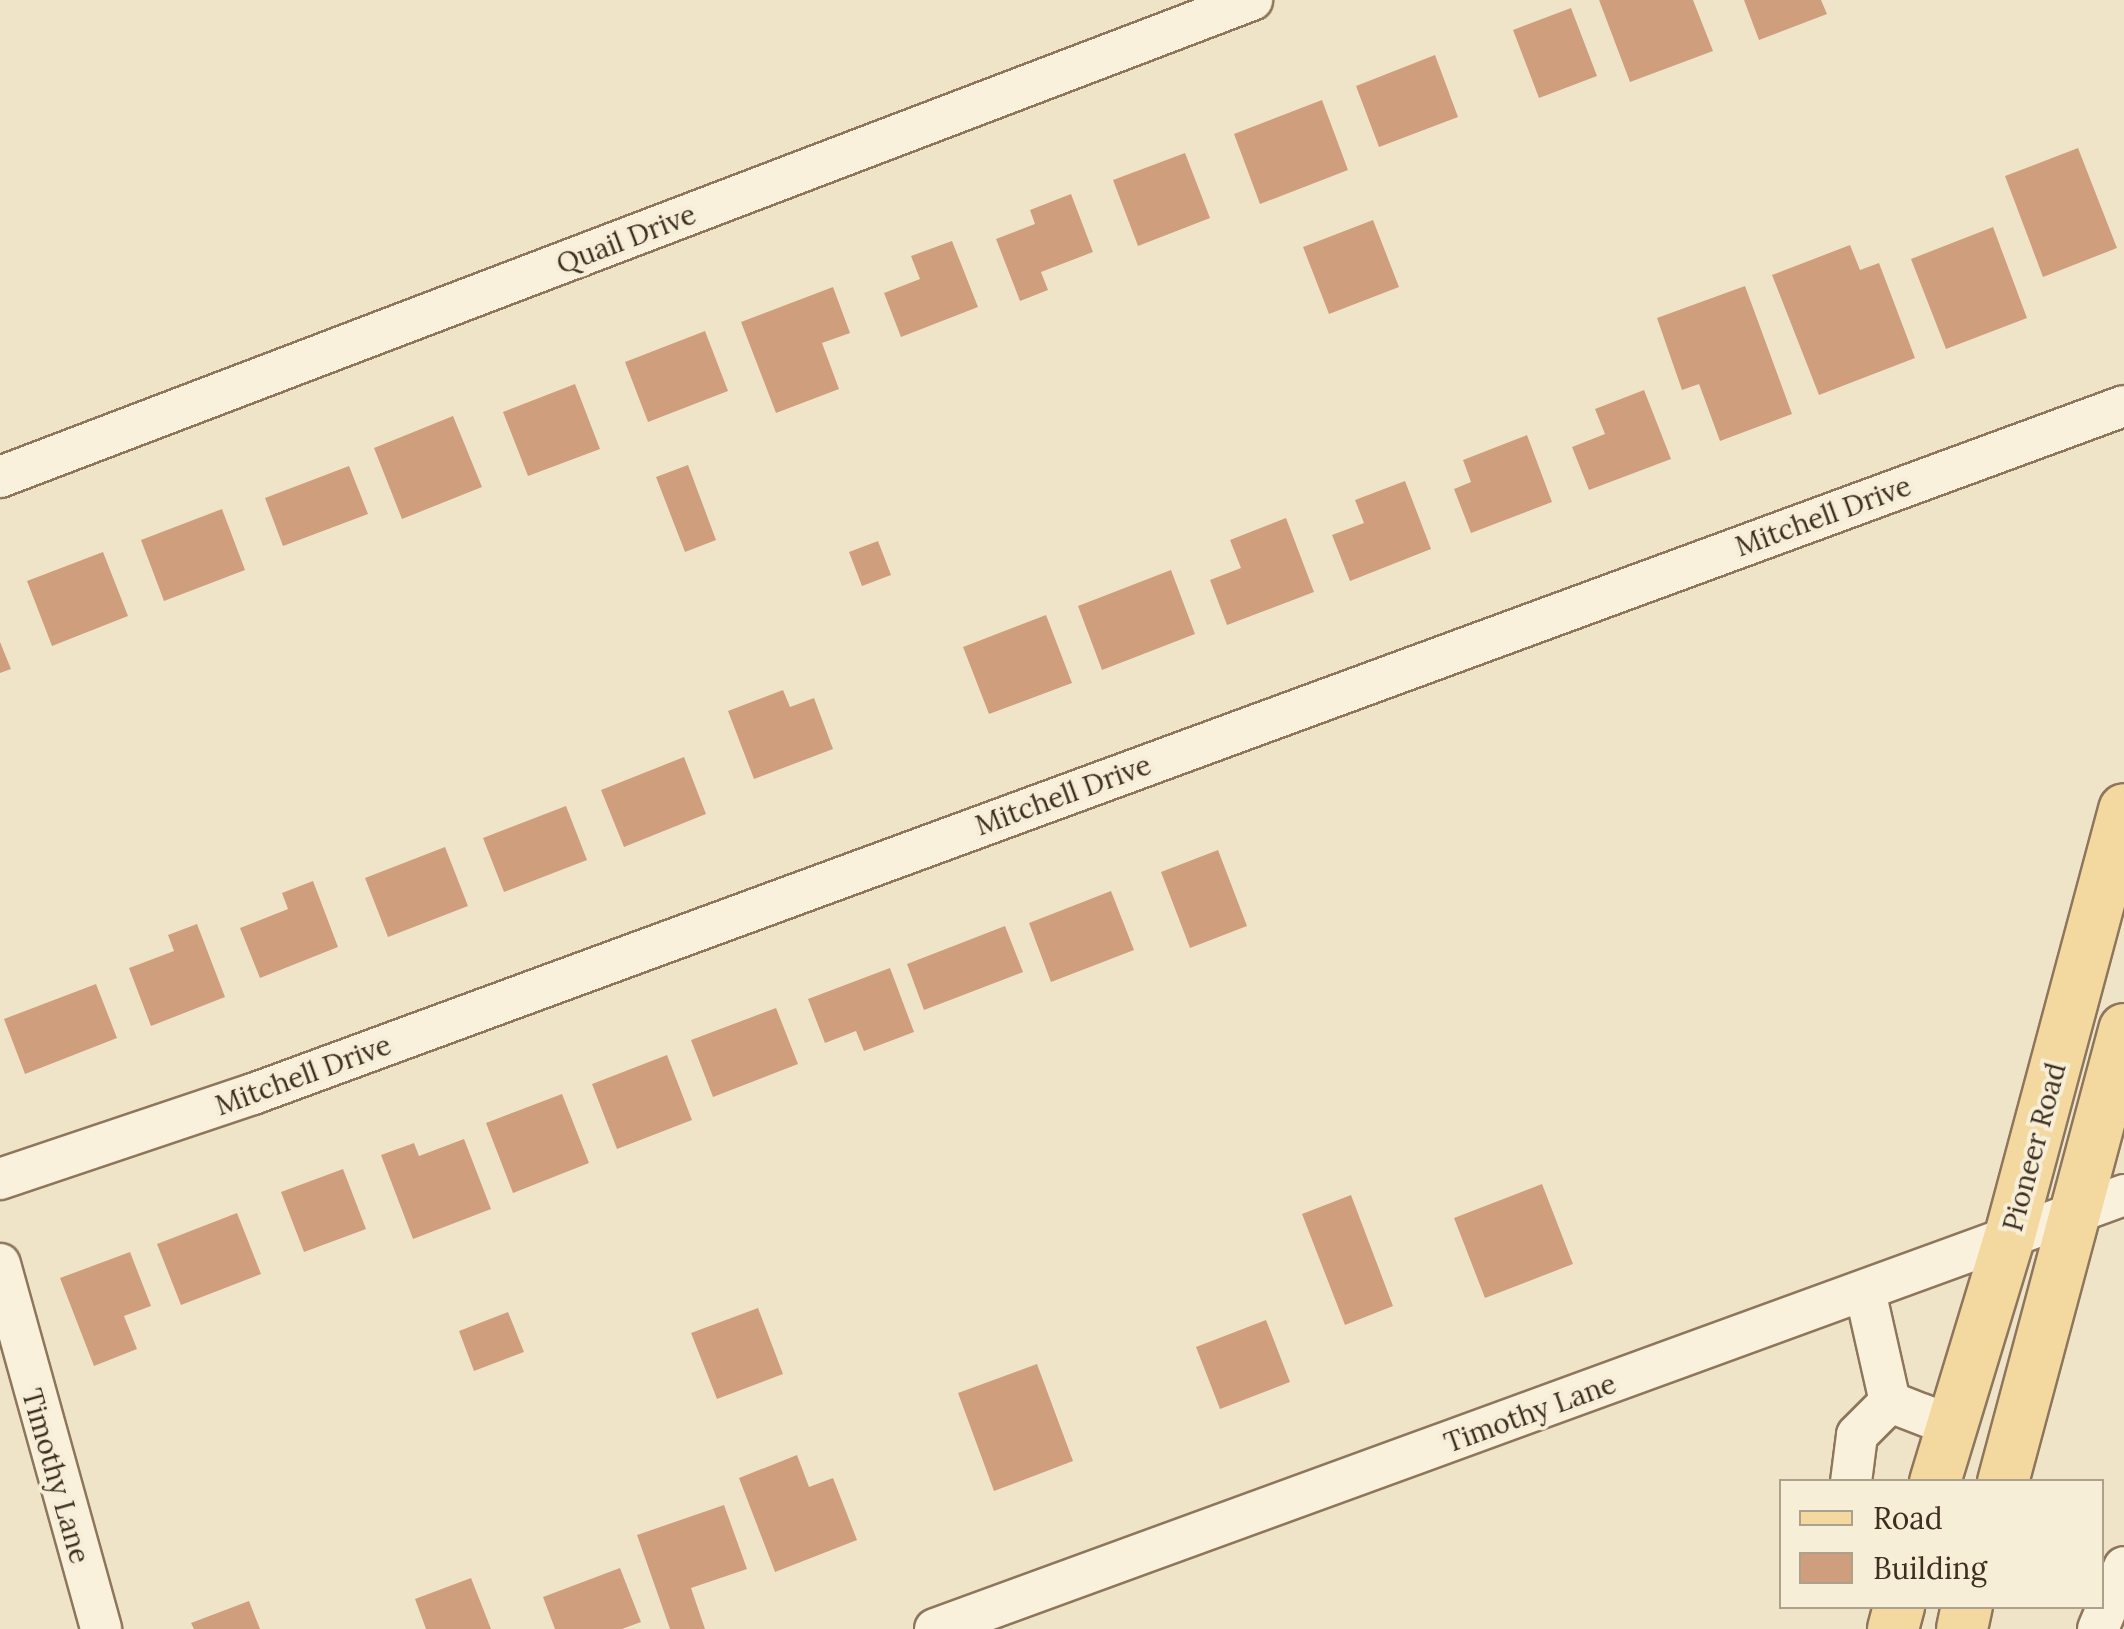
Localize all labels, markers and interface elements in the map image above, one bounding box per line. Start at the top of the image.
street label: Quail Drive [552,197,700,281]
street label: Mitchell Drive [1731,469,1915,563]
street label: Mitchell Drive [971,748,1155,842]
street label: Mitchell Drive [211,1028,395,1122]
street label: Pioneer Road [1995,1059,2073,1235]
street label: Timothy Lane [1440,1366,1620,1460]
street label: Timothy Lane [15,1385,97,1567]
legend [1779,1479,2104,1609]
text: Road [1873,1499,1943,1537]
text: Building [1873,1549,1987,1587]

